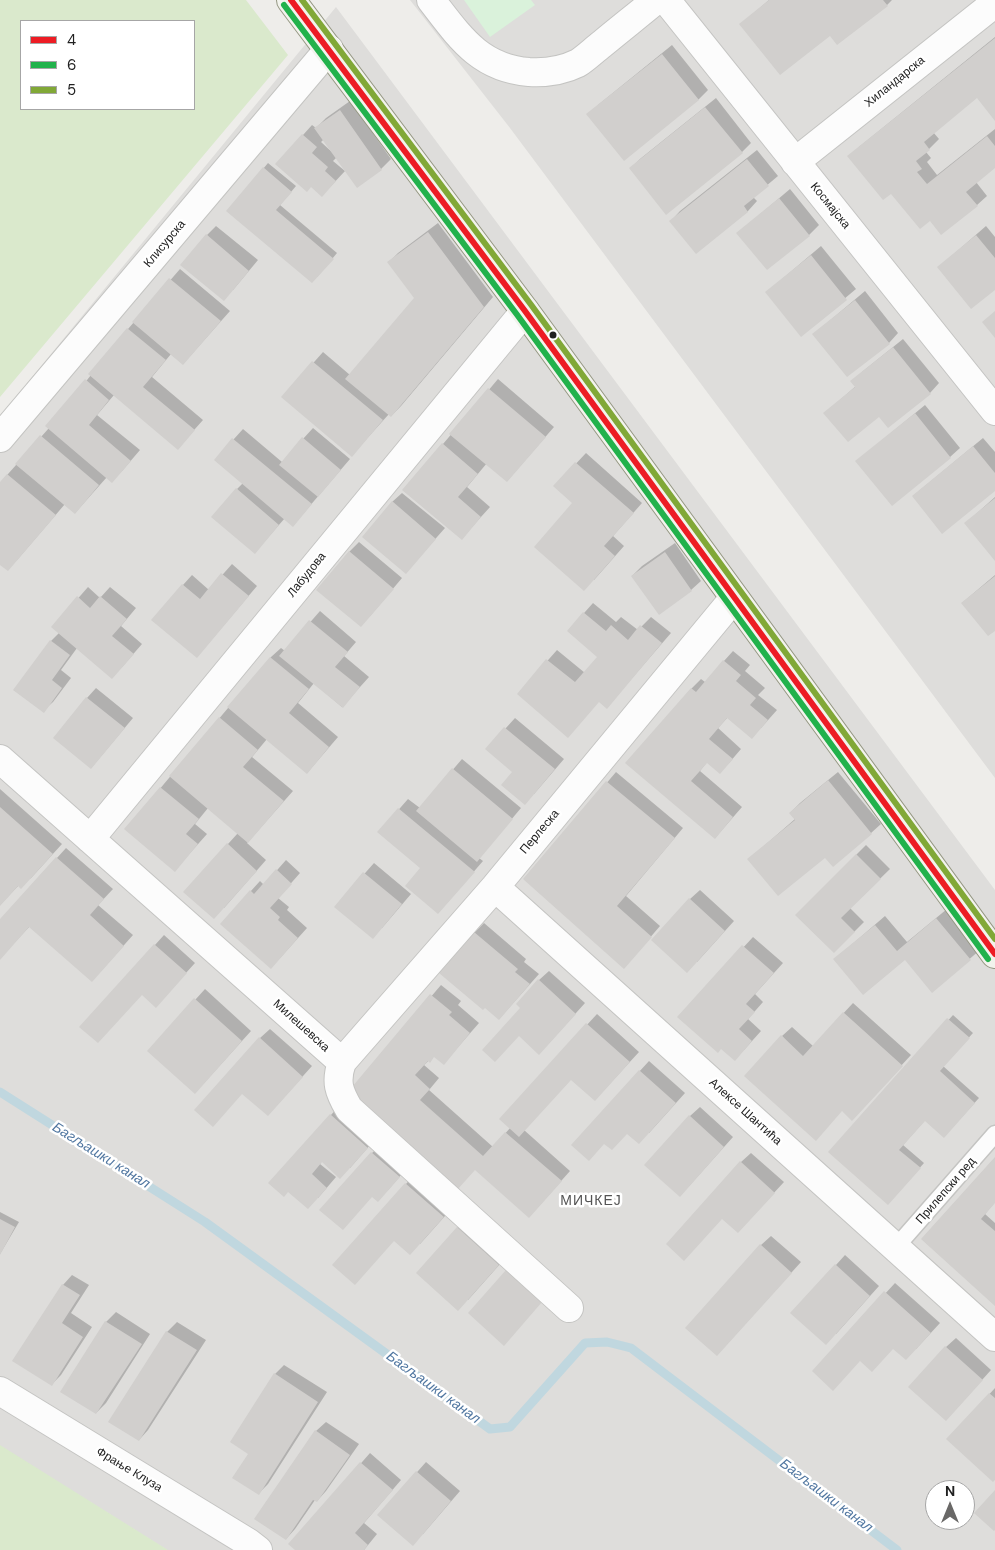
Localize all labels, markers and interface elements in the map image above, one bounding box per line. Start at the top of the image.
legend [20,20,195,110]
text: 4 [67,30,76,50]
street label: Хиландарска [862,53,928,111]
text: 6 [67,55,76,75]
text: 5 [67,80,76,100]
street label: Космајска [807,180,853,232]
street label: Клисурска [141,217,189,271]
unlabelled marker [548,330,558,340]
street label: Лабудова [285,550,329,600]
street label: Перлеска [517,807,563,857]
street label: Милешевска [270,997,332,1055]
street label: Алексе Шантића [706,1076,784,1148]
water label: Багљашки канал [49,1119,153,1193]
street label: Прилепски ред [913,1155,979,1227]
district label: МИЧКЕЈ [559,1193,623,1209]
water label: Багљашки канал [383,1348,483,1428]
street label: Фрање Клуза [93,1445,165,1495]
water label: Багљашки канал [776,1456,876,1536]
north arrow [925,1480,975,1530]
text: N [945,1482,955,1500]

